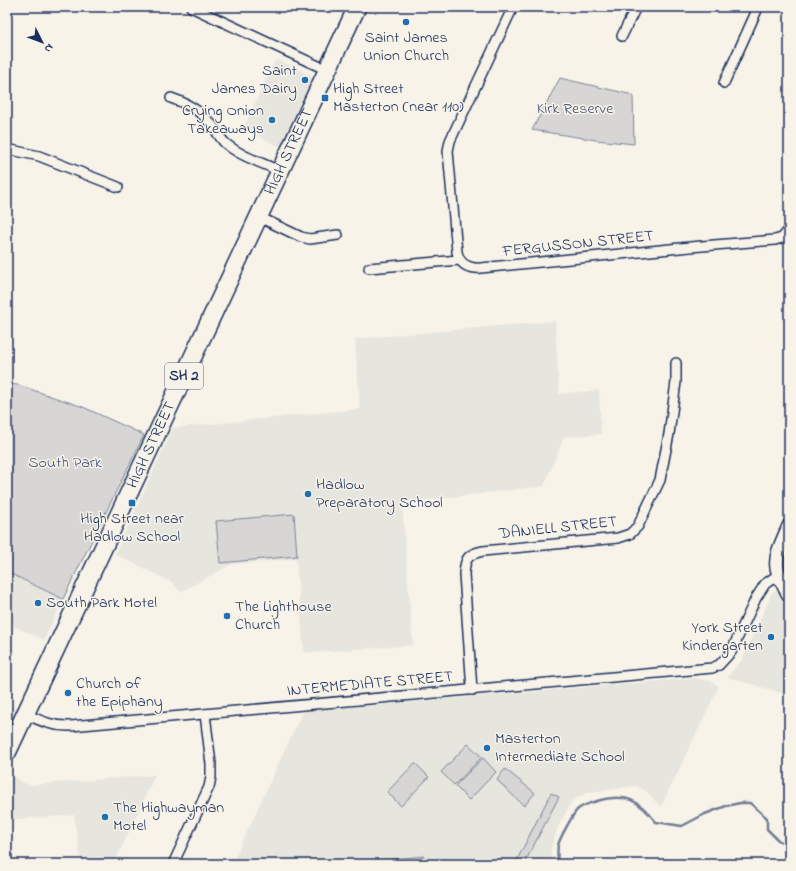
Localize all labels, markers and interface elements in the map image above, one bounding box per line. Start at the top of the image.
marker: Saint James Union Church [401,17,411,27]
north arrow [22,22,62,62]
place label: Saint James Union Church [363,26,449,68]
text: N [40,40,57,56]
place label: Saint James Dairy [212,59,298,101]
marker: Saint James Dairy [300,75,310,85]
place label: High Street Masterton (near 110) [333,77,464,119]
marker: High Street Masterton (near 110) [320,93,330,103]
park label: Kirk Reserve [537,97,614,121]
place label: Crying Onion Takeaways [182,99,264,141]
street label: HIGH STREET [258,105,320,199]
marker: Crying Onion Takeaways [267,115,277,125]
street label: FERGUSSON STREET [500,224,655,264]
road number: SH 2 [165,363,203,389]
street label: HIGH STREET [121,398,182,493]
park label: South Park [28,451,103,475]
place label: Hadlow Preparatory School [316,473,443,515]
marker: Hadlow Preparatory School [303,489,313,499]
marker: High Street near Hadlow School [127,498,137,508]
place label: High Street near Hadlow School [80,507,184,549]
street label: DANIELL STREET [497,510,618,546]
place label: South Park Motel [46,591,157,615]
place label: The Lighthouse Church [235,595,332,637]
marker: South Park Motel [33,598,43,608]
marker: The Lighthouse Church [222,611,232,621]
place label: York Street Kindergarten [682,616,764,658]
marker: York Street Kindergarten [766,632,776,642]
street label: INTERMEDIATE STREET [286,665,454,703]
place label: Church of the Epiphany [76,672,163,714]
marker: Church of the Epiphany [63,688,73,698]
place label: Masterton Intermediate School [495,727,625,769]
marker: Masterton Intermediate School [482,743,492,753]
place label: The Highwayman Motel [113,796,224,838]
marker: The Highwayman Motel [100,812,110,822]

